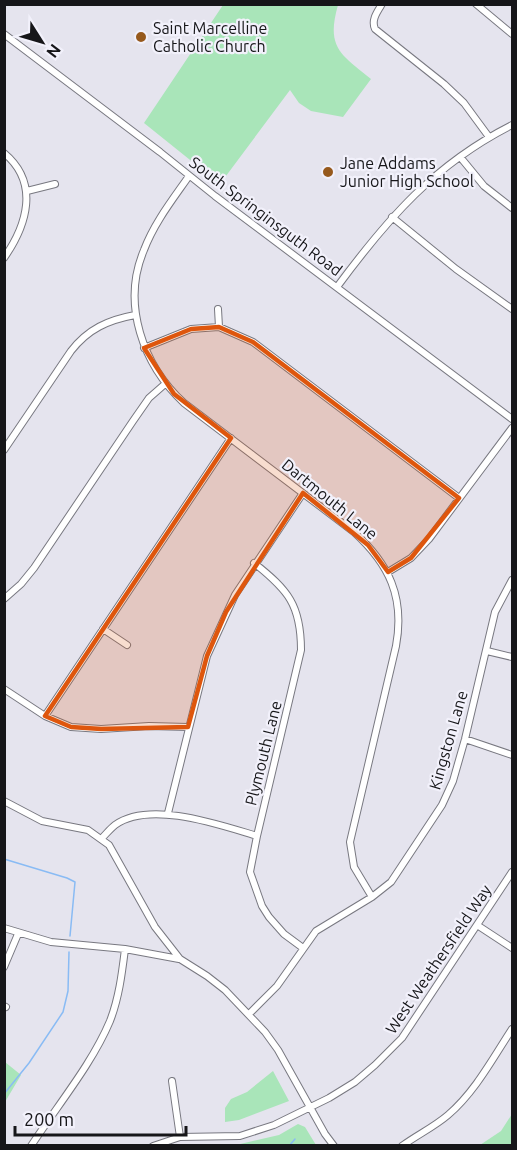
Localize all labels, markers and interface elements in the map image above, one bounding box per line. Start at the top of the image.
north arrow [12,12,72,72]
place label: Saint Marcelline Catholic Church [153,19,267,55]
marker: Saint Marcelline Catholic Church [134,30,148,44]
text: N [43,41,65,61]
street label: South Springinsguth Road [186,153,346,279]
place label: Jane Addams Junior High School [340,154,474,190]
marker: Jane Addams Junior High School [321,165,335,179]
street label: Dartmouth Lane [279,455,381,543]
street label: Kingston Lane [425,688,471,792]
street label: Plymouth Lane [241,699,285,807]
street label: West Weathersfield Way [381,881,495,1037]
scale bar [15,1099,186,1137]
text: 200 m [24,1109,74,1129]

